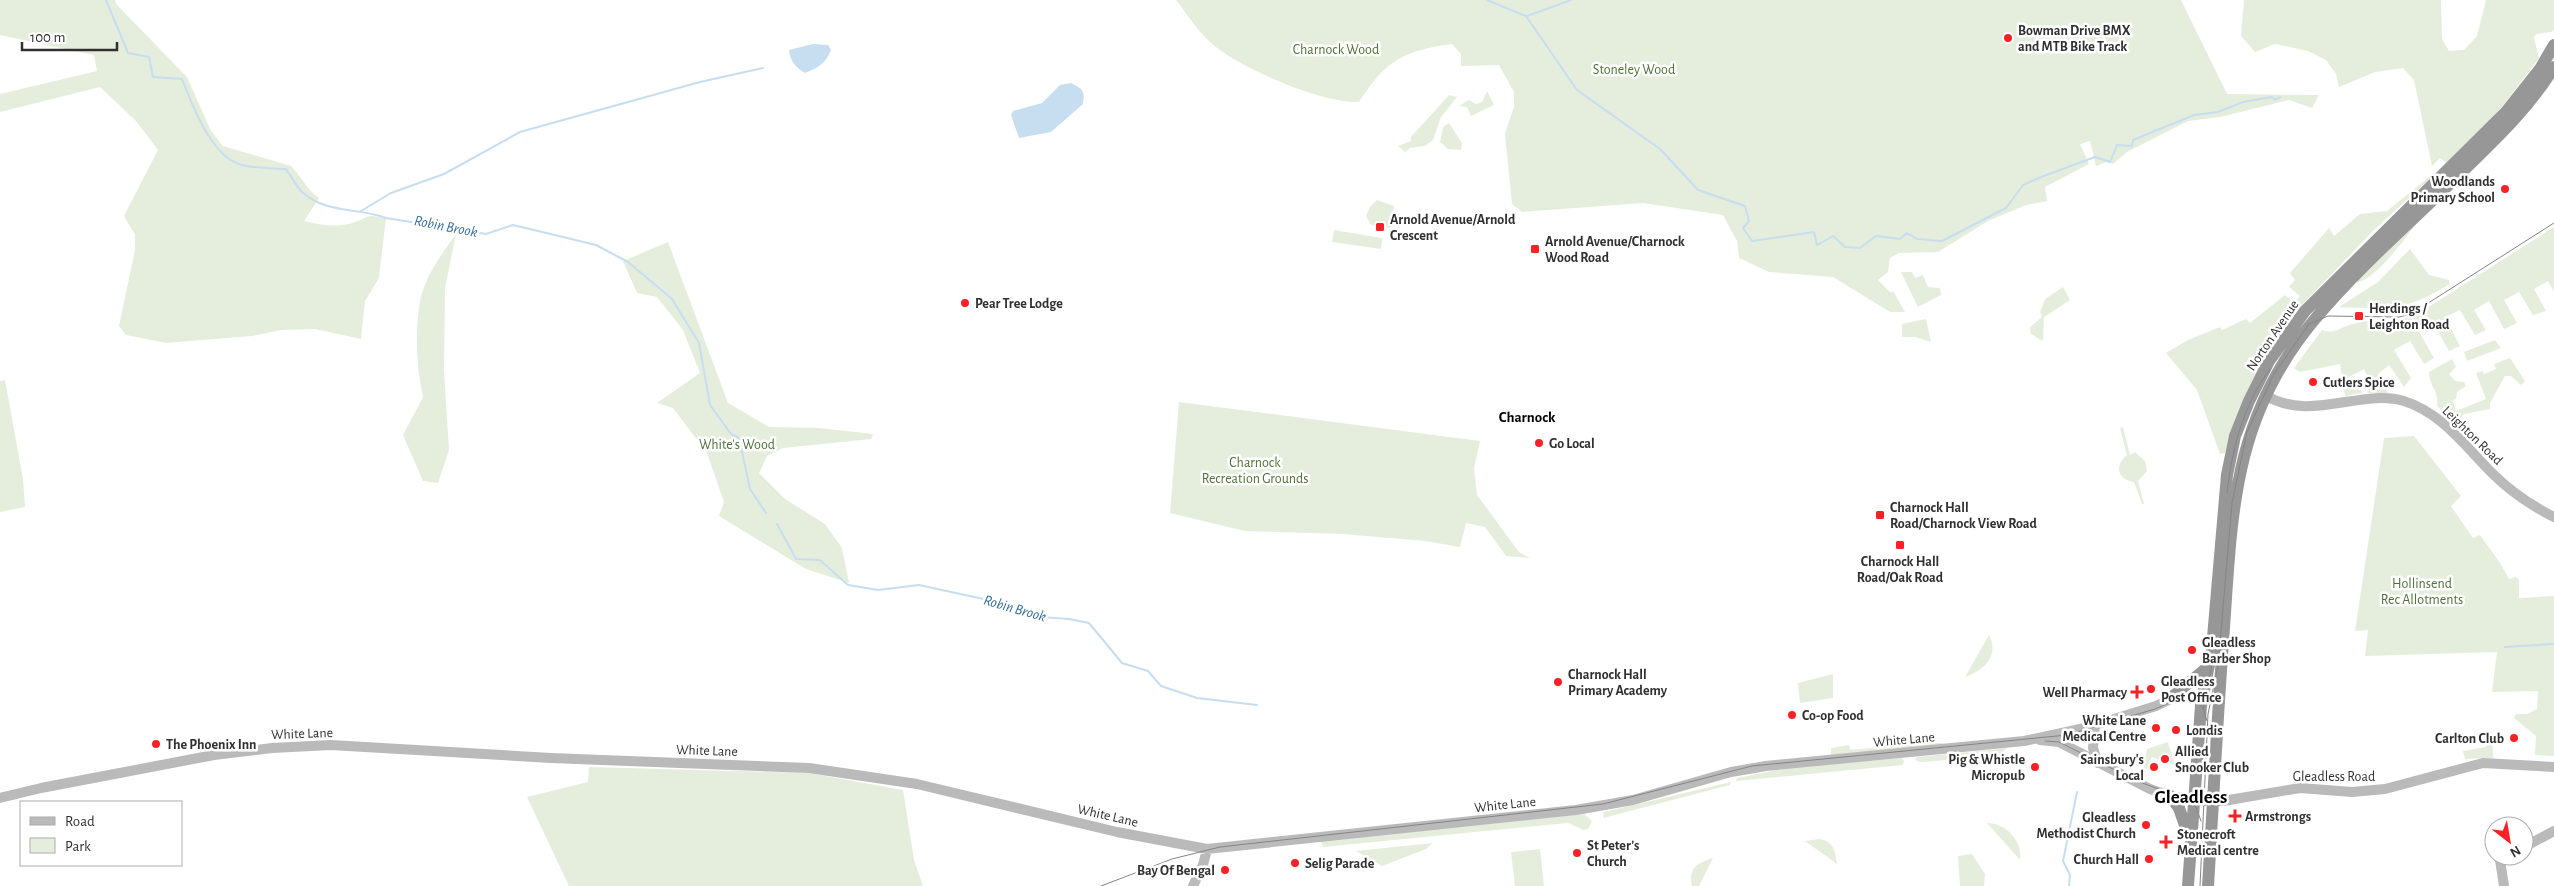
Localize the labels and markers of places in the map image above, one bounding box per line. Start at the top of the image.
place label: Bowman Drive BMX and MTB Bike Track [2018,24,2131,54]
marker: Bowman Drive BMX and MTB Bike Track [2002,32,2014,44]
place label: Woodlands Primary School [2410,175,2495,205]
marker: Woodlands Primary School [2499,183,2511,195]
place label: Arnold Avenue/Arnold Crescent [1390,213,1516,243]
marker: Arnold Avenue/Arnold Crescent [1374,221,1386,233]
place label: Arnold Avenue/Charnock Wood Road [1545,235,1685,265]
marker: Arnold Avenue/Charnock Wood Road [1529,243,1541,255]
marker: Pear Tree Lodge [959,297,971,309]
place label: Pear Tree Lodge [975,297,1063,311]
place label: Herdings / Leighton Road [2369,302,2450,332]
marker: Herdings / Leighton Road [2353,310,2365,322]
marker: Cutlers Spice [2307,376,2319,388]
place label: Cutlers Spice [2323,376,2395,390]
marker: Go Local [1533,437,1545,449]
place label: Go Local [1549,437,1595,451]
place label: Charnock Hall Road/Charnock View Road [1890,501,2038,531]
marker: Charnock Hall Road/Charnock View Road [1874,509,1886,521]
marker: Charnock Hall Road/Oak Road [1894,539,1906,551]
place label: Charnock Hall Road/Oak Road [1857,555,1944,585]
place label: Gleadless Barber Shop [2202,636,2271,666]
marker: Gleadless Barber Shop [2186,644,2198,656]
place label: Charnock Hall Primary Academy [1568,668,1668,698]
place label: Gleadless Post Office [2161,675,2222,705]
marker: Charnock Hall Primary Academy [1552,676,1564,688]
marker: Gleadless Post Office [2145,683,2157,695]
place label: Well Pharmacy [2043,686,2128,700]
marker: Well Pharmacy [2131,686,2143,698]
marker: Co-op Food [1786,709,1798,721]
place label: Co-op Food [1802,709,1864,723]
place label: White Lane Medical Centre [2062,714,2146,744]
marker: White Lane Medical Centre [2150,722,2162,734]
marker: Londis [2170,724,2182,736]
place label: Londis [2186,724,2223,738]
place label: Carlton Club [2435,732,2504,746]
marker: Carlton Club [2508,732,2520,744]
marker: The Phoenix Inn [150,738,162,750]
place label: The Phoenix Inn [166,738,256,752]
place label: Allied Snooker Club [2175,745,2249,775]
place label: Pig & Whistle Micropub [1948,753,2025,783]
place label: Sainsbury's Local [2080,753,2144,783]
marker: Allied Snooker Club [2159,753,2171,765]
marker: Pig & Whistle Micropub [2029,761,2041,773]
marker: Sainsbury's Local [2148,761,2160,773]
marker: Armstrongs [2229,810,2241,822]
place label: Armstrongs [2245,810,2311,824]
place label: Gleadless Methodist Church [2036,811,2136,841]
marker: Gleadless Methodist Church [2140,819,2152,831]
place label: Stonecroft Medical centre [2177,828,2259,858]
marker: Stonecroft Medical centre [2159,835,2173,849]
place label: St Peter’s Church [1587,839,1639,869]
marker: St Peter’s Church [1571,847,1583,859]
place label: Church Hall [2074,853,2139,867]
marker: Church Hall [2143,853,2155,865]
marker: Selig Parade [1289,857,1301,869]
place label: Selig Parade [1305,857,1375,871]
place label: Bay Of Bengal [1137,864,1215,878]
marker: Bay Of Bengal [1219,864,1231,876]

